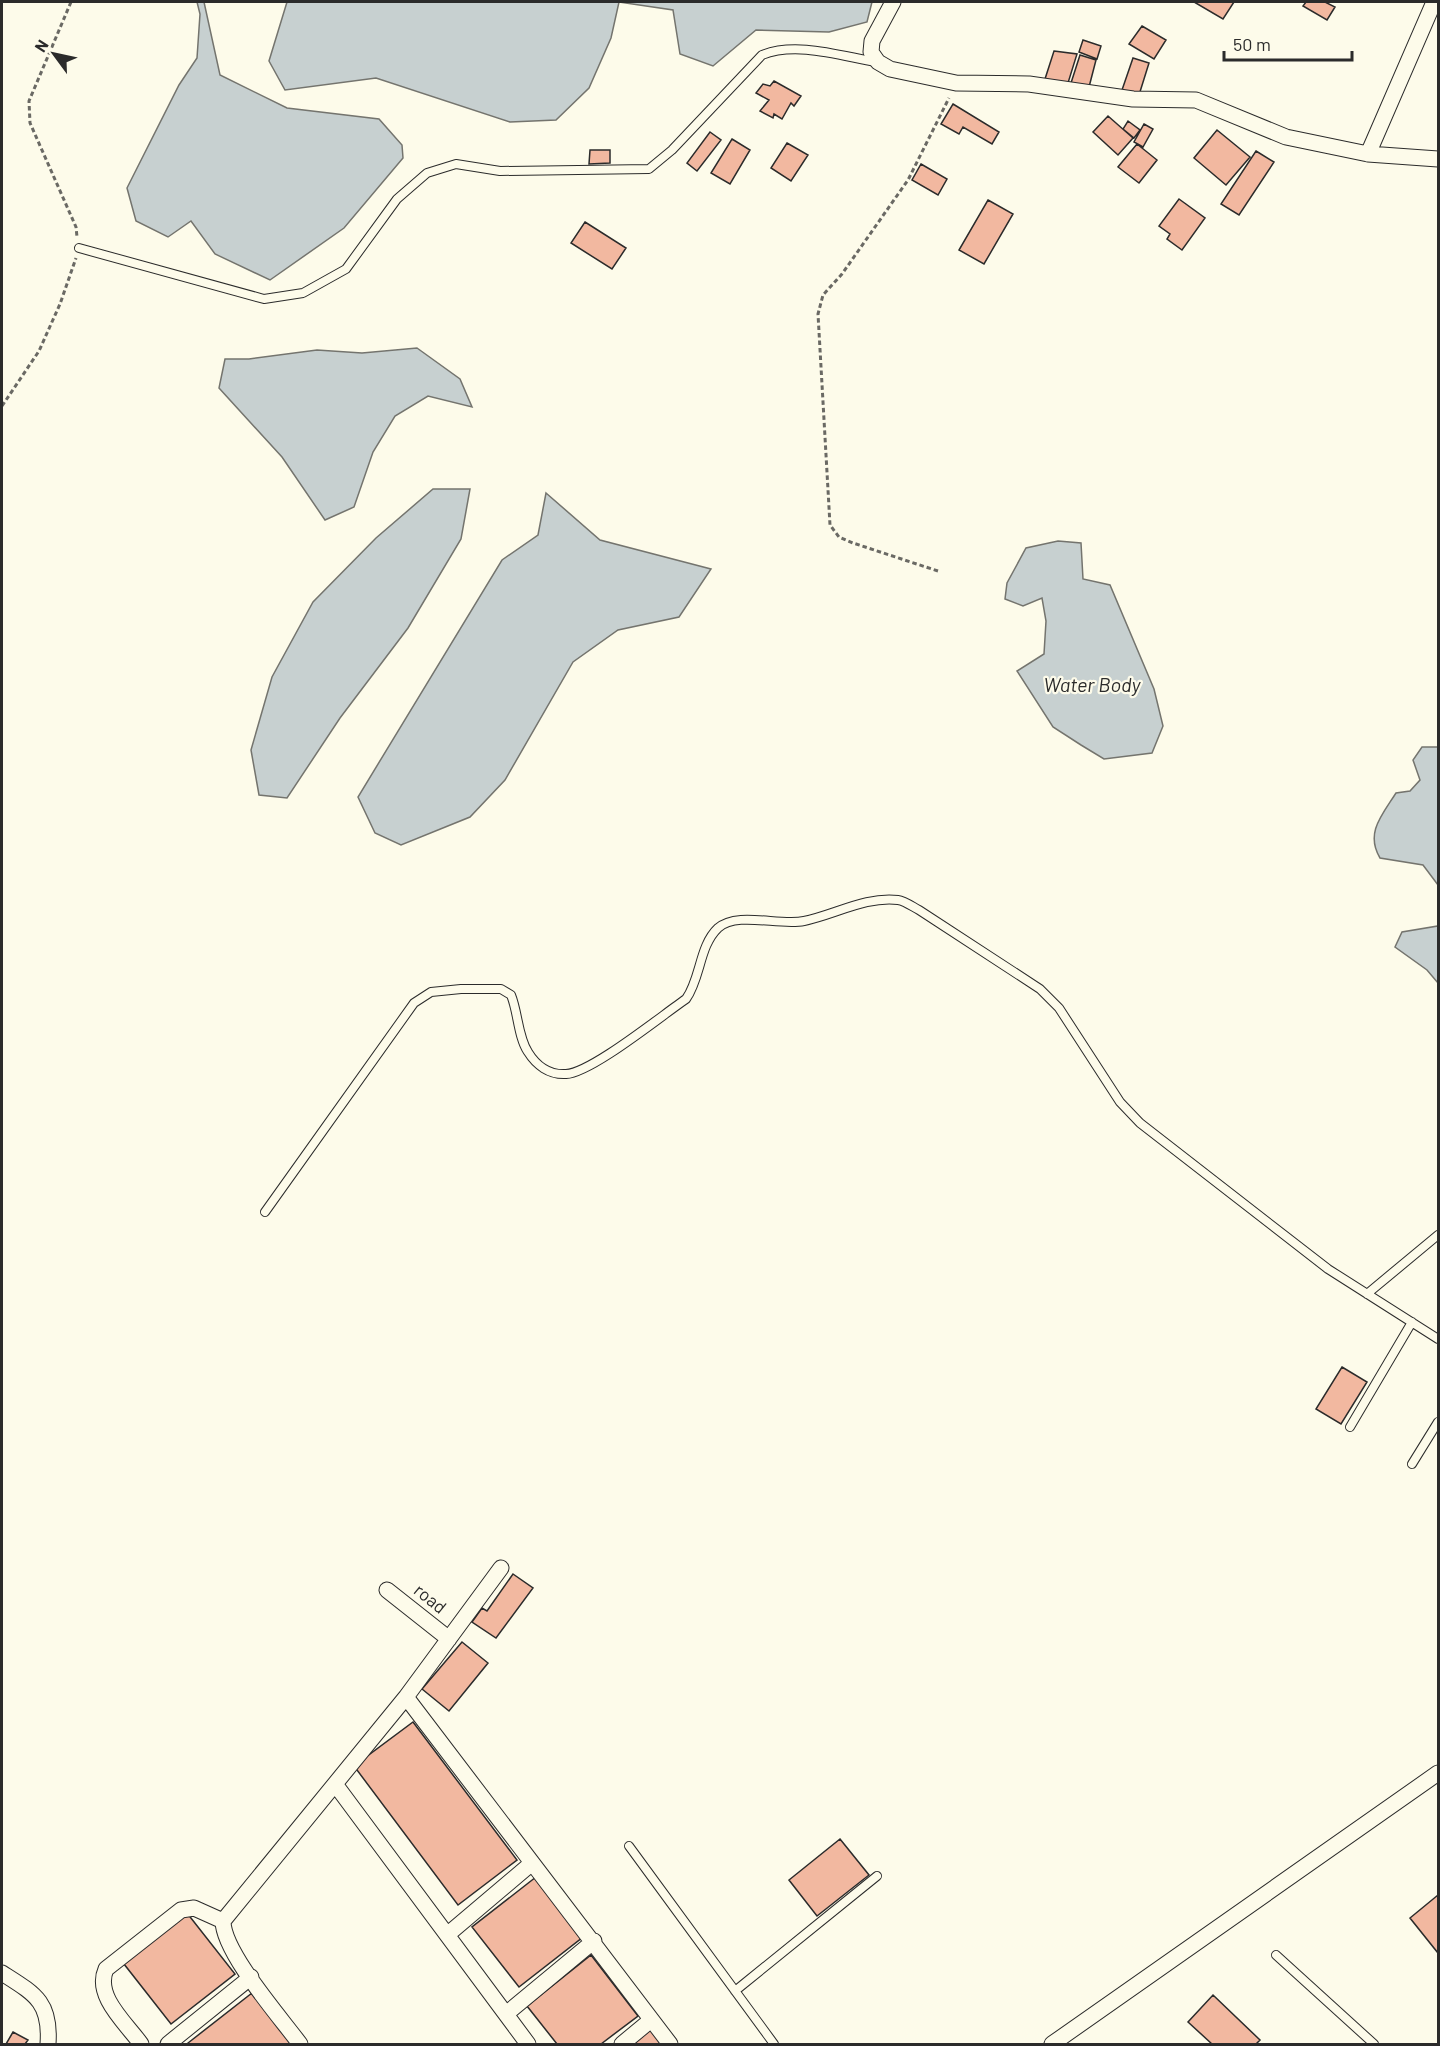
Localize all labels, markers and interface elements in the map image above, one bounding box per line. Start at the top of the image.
north arrow [24,24,84,84]
scale bar [1224,24,1352,62]
text: 50 m [1233,33,1271,55]
text: N [30,36,52,55]
water label: Water Body [1043,672,1142,696]
street label: road [410,1579,451,1618]

